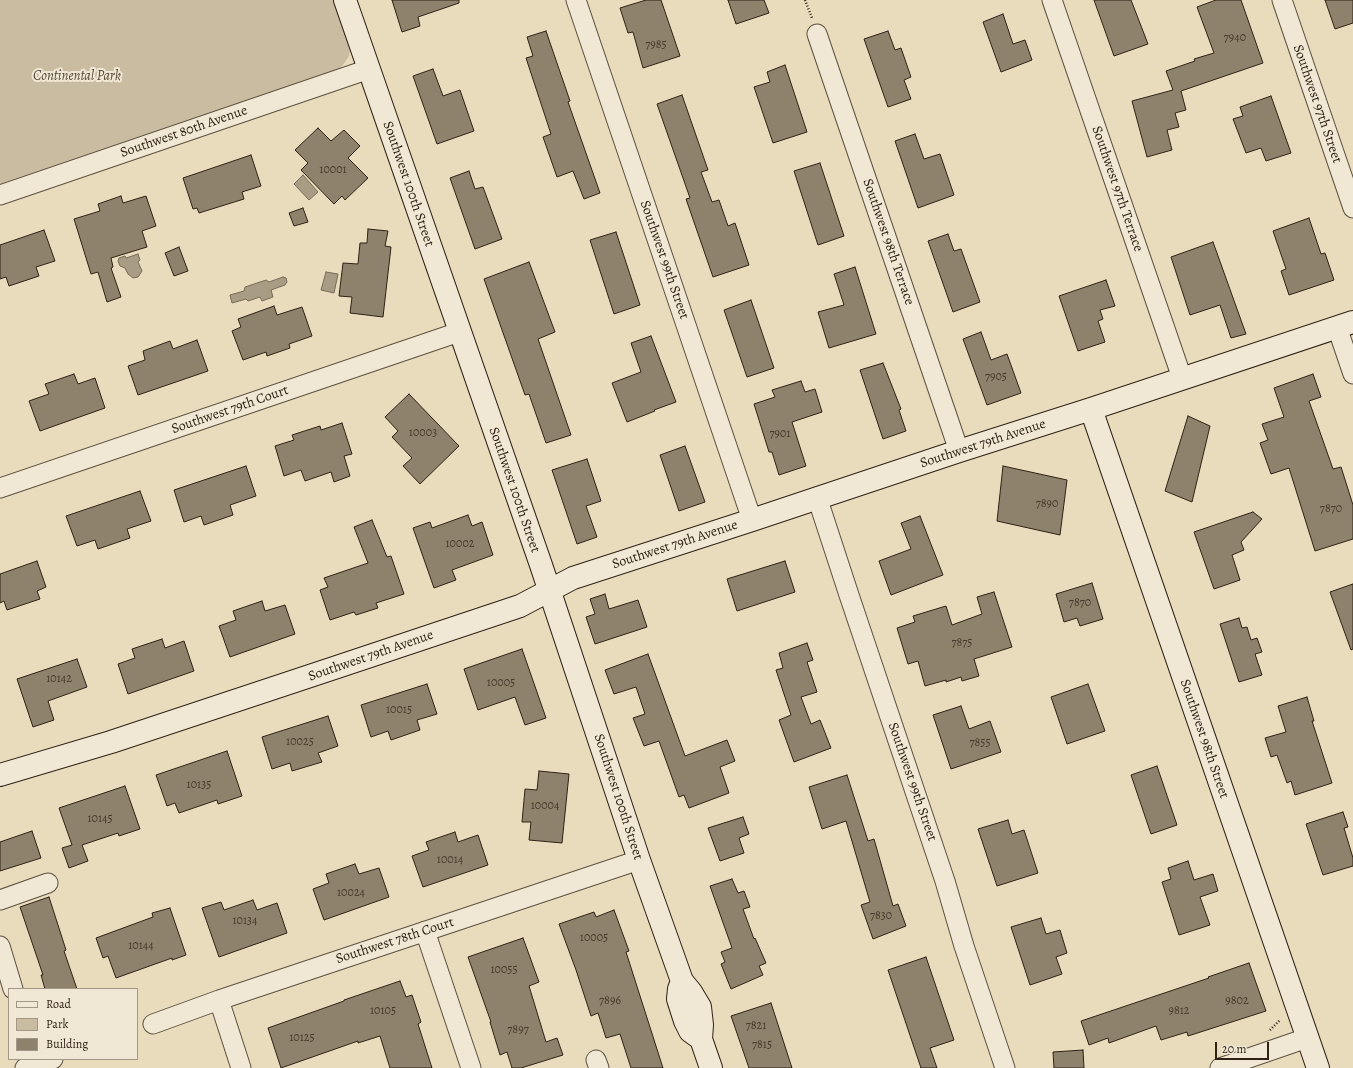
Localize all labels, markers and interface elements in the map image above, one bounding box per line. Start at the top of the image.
house number: 7940 [1224,31,1246,45]
house number: 7985 [645,38,667,52]
street label: Southwest 97th Street [1289,43,1345,165]
park label: Continental Park [33,69,121,85]
street label: Southwest 80th Avenue [118,102,250,162]
street label: Southwest 100th Street [379,119,437,249]
street label: Southwest 97th Terrace [1088,124,1146,254]
house number: 10001 [319,163,347,177]
street label: Southwest 98th Terrace [858,177,918,307]
street label: Southwest 99th Street [636,198,692,322]
house number: 7905 [985,370,1007,384]
street label: Southwest 79th Court [169,382,291,438]
street label: Southwest 79th Avenue [918,416,1048,472]
street label: Southwest 100th Street [485,425,543,555]
house number: 10003 [409,426,437,440]
house number: 7901 [770,427,790,441]
house number: 7890 [1036,497,1058,511]
house number: 7870 [1320,502,1342,516]
street label: Southwest 79th Avenue [610,517,740,573]
house number: 10002 [446,537,474,551]
house number: 7870 [1069,596,1091,610]
street label: Southwest 79th Avenue [306,627,436,685]
house number: 7875 [951,636,973,650]
house number: 10142 [46,672,72,686]
house number: 10005 [487,676,515,690]
street label: Southwest 98th Street [1176,677,1232,801]
house number: 10015 [386,703,412,717]
street label: Southwest 99th Street [884,720,940,844]
street label: Southwest 100th Street [590,732,646,862]
house number: 10025 [286,735,314,749]
house number: 7855 [969,736,991,750]
house number: 10135 [187,778,211,792]
house number: 10004 [531,799,559,813]
house number: 10145 [87,812,113,826]
house number: 10014 [437,853,463,867]
house number: 10024 [337,886,365,900]
house number: 7830 [870,909,892,923]
house number: 10134 [232,914,258,928]
street label: Southwest 78th Court [334,914,456,968]
house number: 10005 [580,931,608,945]
house number: 10144 [128,939,154,953]
house number: 10055 [490,963,518,977]
legend [8,988,138,1060]
house number: 7896 [599,994,621,1008]
house number: 9802 [1225,994,1249,1008]
text: Road [46,996,71,1012]
house number: 10105 [370,1004,396,1018]
house number: 9812 [1168,1004,1190,1018]
text: Park [46,1016,69,1032]
house number: 7821 [746,1019,766,1033]
house number: 7897 [507,1023,529,1037]
house number: 10125 [289,1031,315,1045]
scale bar [1217,1034,1271,1060]
text: Building [46,1036,88,1052]
house number: 7815 [752,1038,772,1052]
text: 20 m [1222,1041,1246,1057]

